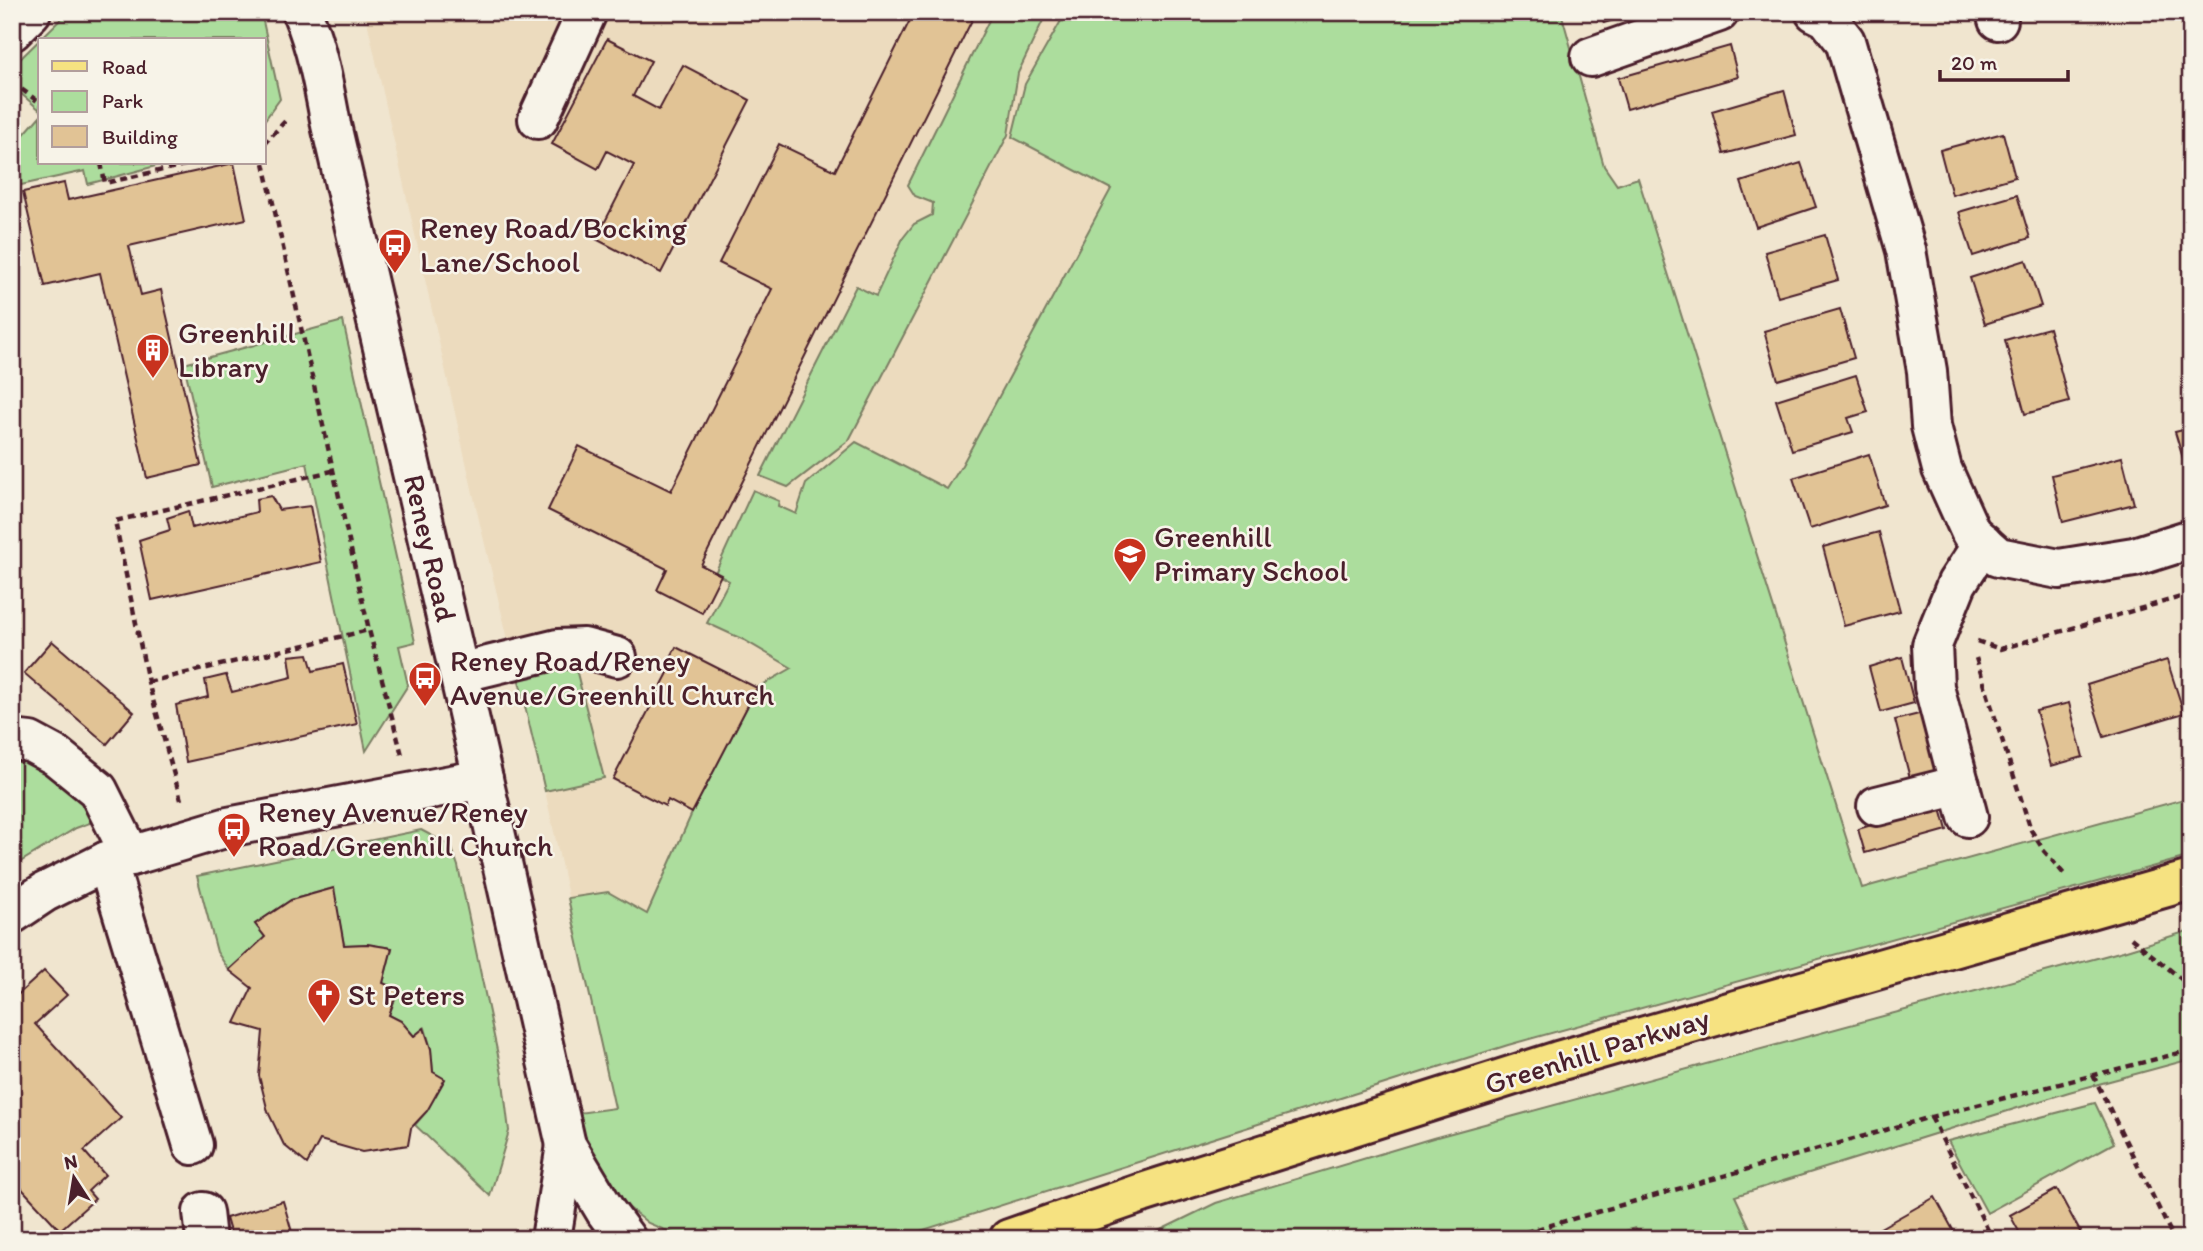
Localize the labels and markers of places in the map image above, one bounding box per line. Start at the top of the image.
place label: Reney Road/Bocking Lane/School [420,209,687,280]
bus stop icon: Reney Road/Bocking Lane/School [376,226,414,275]
place label: Greenhill Library [178,314,296,385]
building icon: Greenhill Library [134,331,172,380]
place label: Greenhill Primary School [1154,518,1348,589]
school or university icon: Greenhill Primary School [1111,535,1149,584]
place label: Reney Road/Reney Avenue/Greenhill Church [450,642,774,713]
bus stop icon: Reney Road/Reney Avenue/Greenhill Church [406,659,444,708]
place label: Reney Avenue/Reney Road/Greenhill Church [258,793,553,864]
bus stop icon: Reney Avenue/Reney Road/Greenhill Church [215,810,253,859]
church icon: St Peters [305,976,343,1025]
place label: St Peters [348,976,465,1013]

